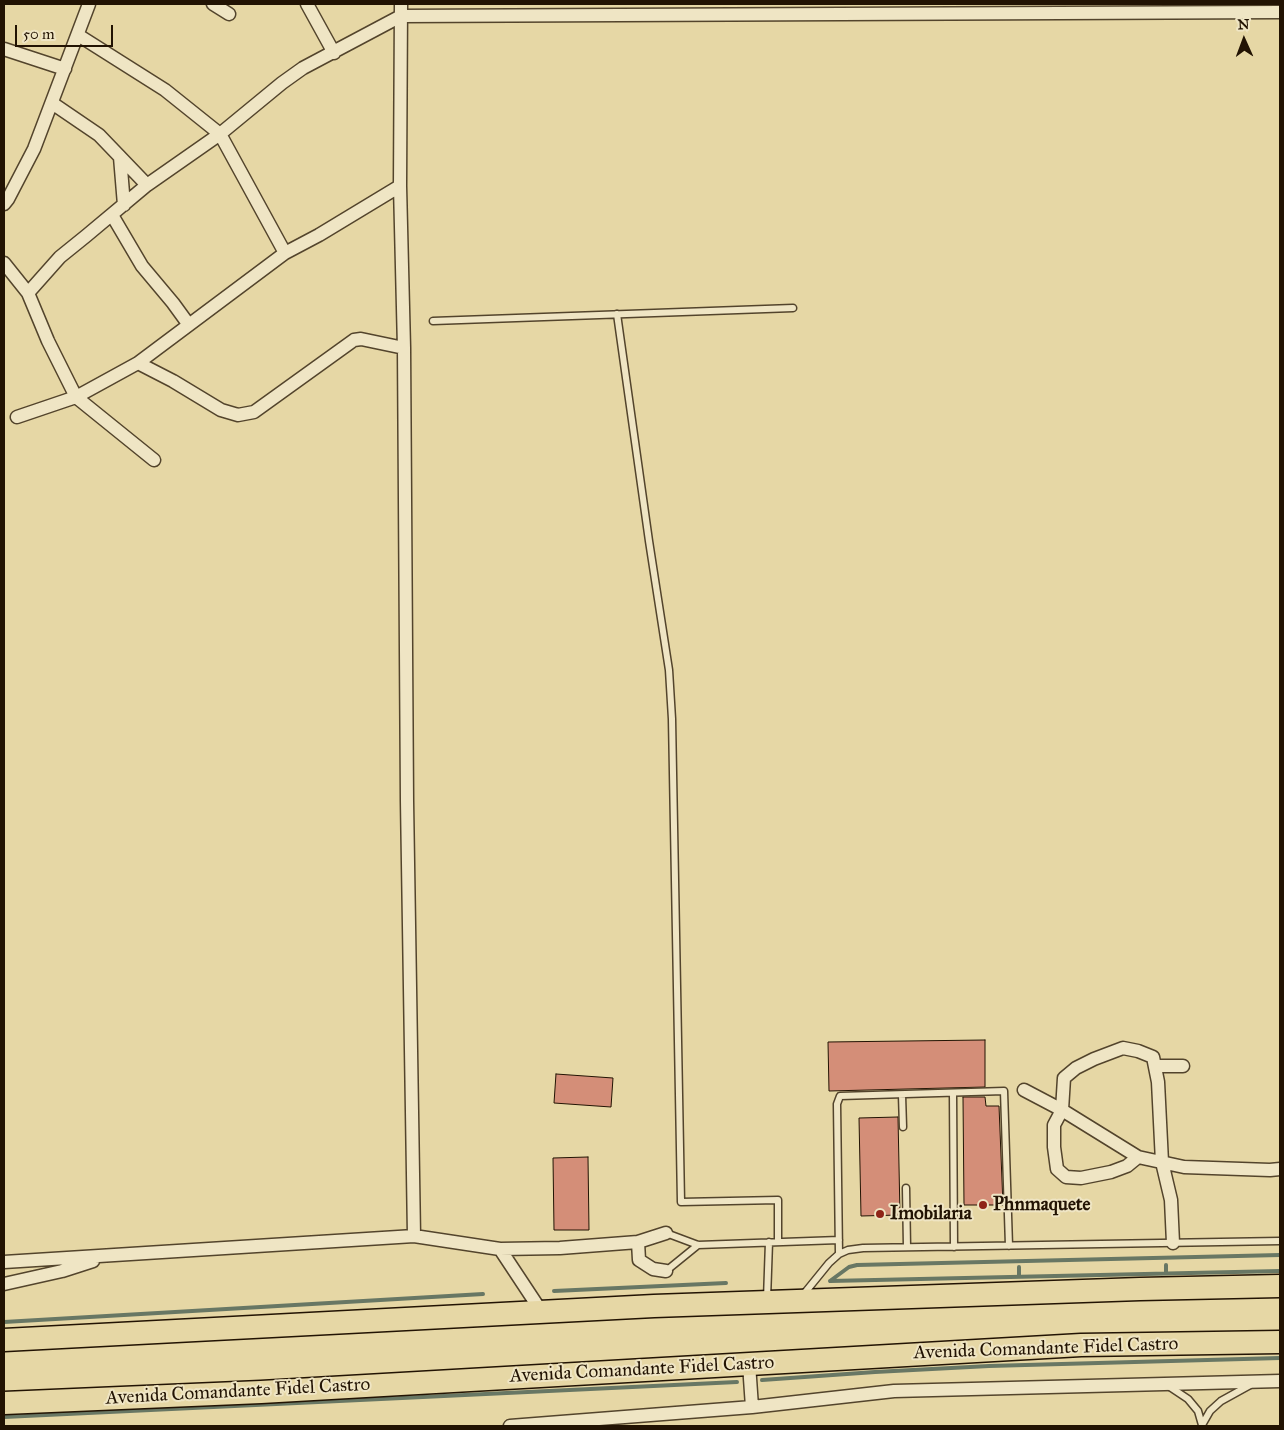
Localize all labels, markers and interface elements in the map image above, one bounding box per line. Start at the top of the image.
scale bar [18,15,115,47]
north arrow [1219,15,1269,65]
text: N [1237,16,1250,33]
text: 50 m [23,25,55,43]
place label: Phnmaquete [993,1194,1090,1216]
marker: Phnmaquete [977,1199,989,1211]
place label: Imobilaria [890,1203,972,1225]
marker: Imobilaria [874,1208,886,1220]
street label: Avenida Comandante Fidel Castro [913,1333,1179,1365]
street label: Avenida Comandante Fidel Castro [509,1352,775,1388]
street label: Avenida Comandante Fidel Castro [105,1374,371,1410]

